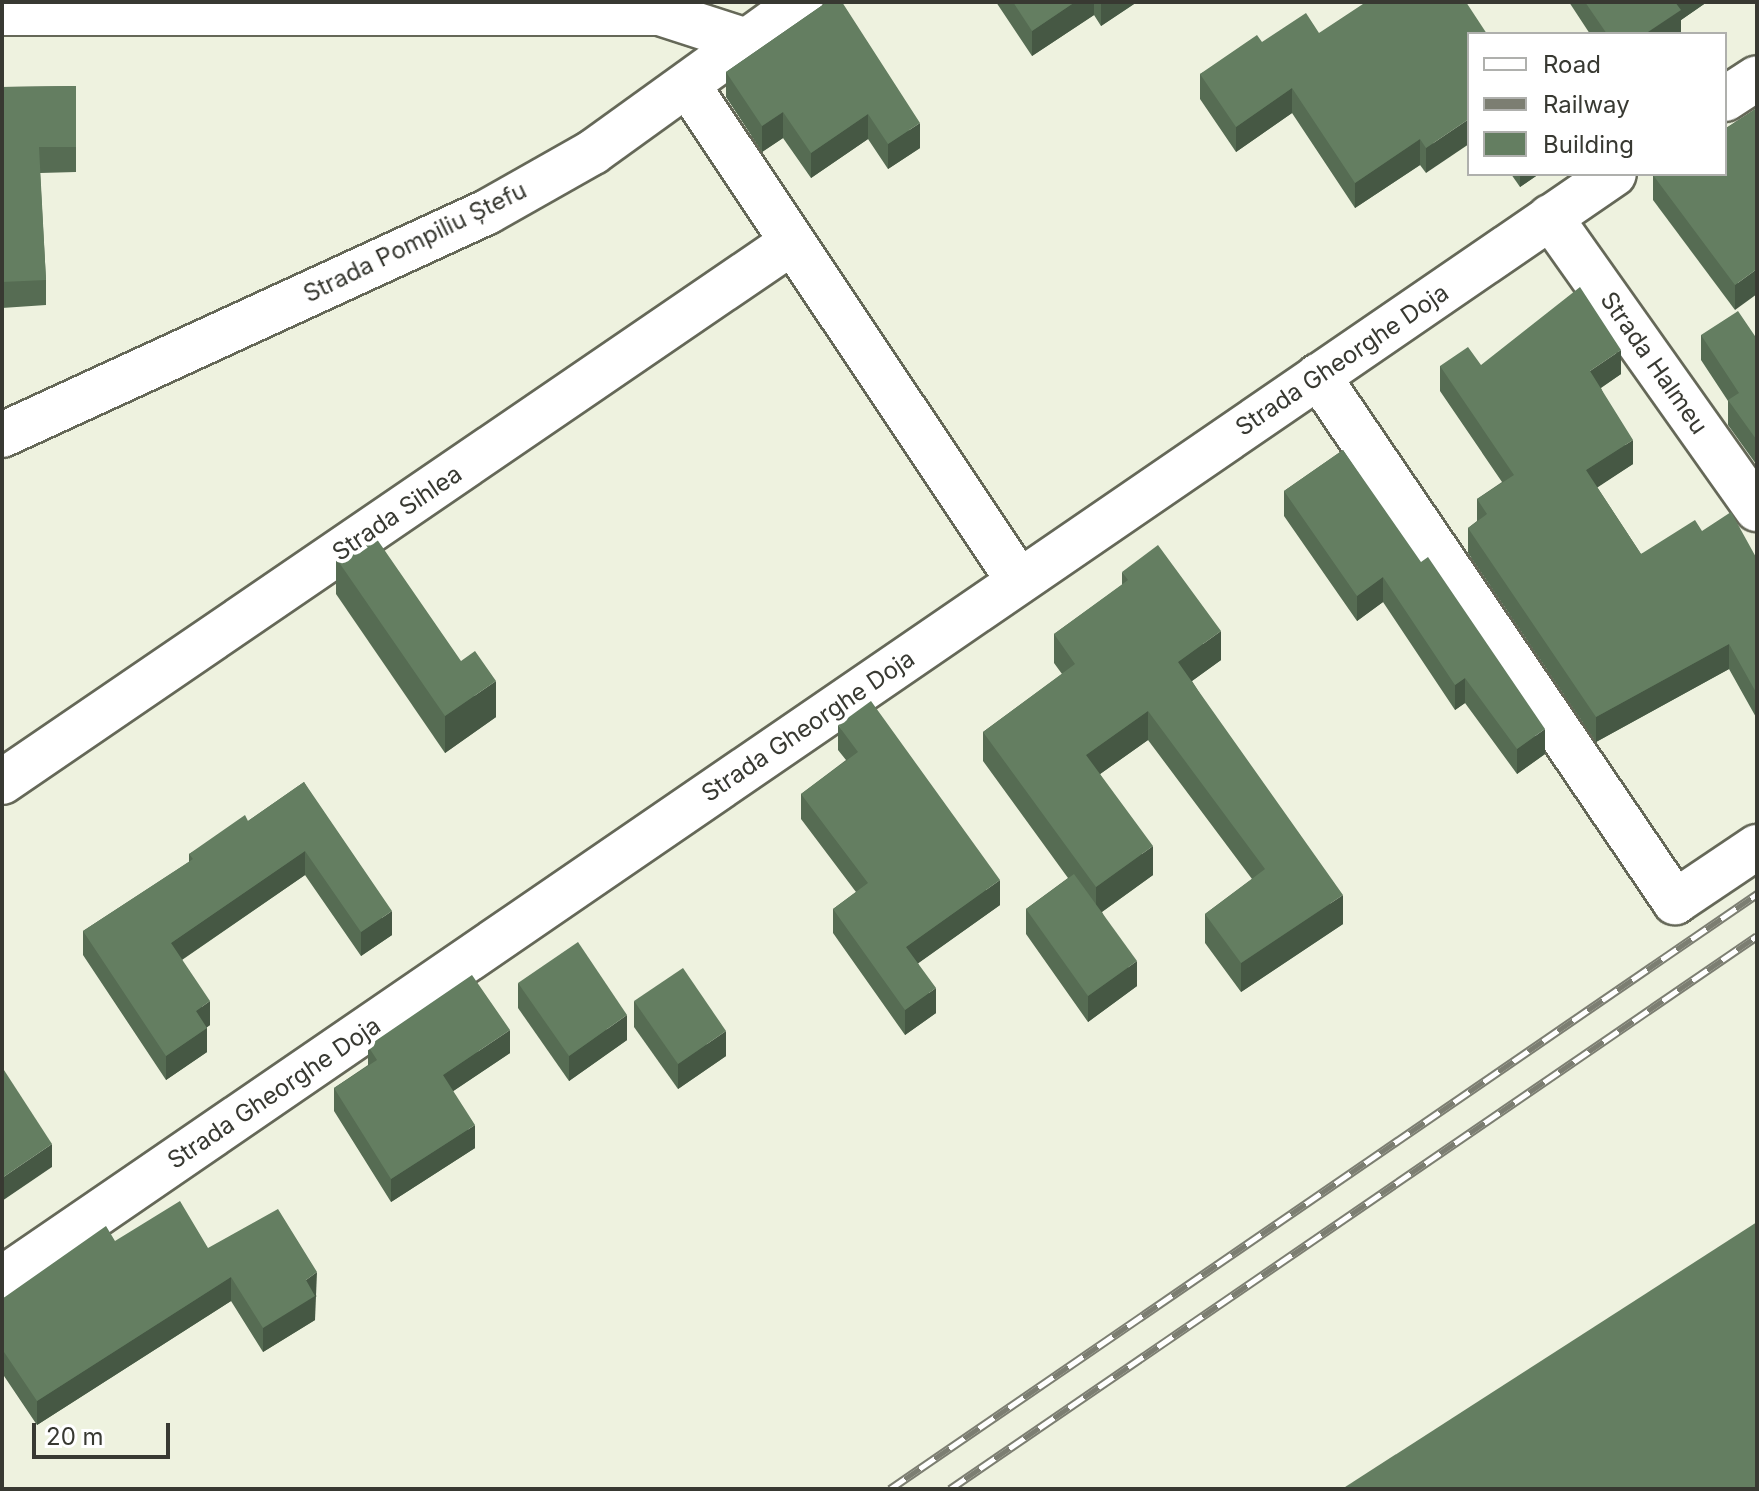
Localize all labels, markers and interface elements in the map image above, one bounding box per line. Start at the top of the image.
legend [1467,32,1727,176]
text: Road [1543,50,1601,79]
text: Railway [1543,90,1630,119]
text: Building [1543,130,1634,159]
street label: Strada Pompiliu Ștefu [299,175,531,309]
street label: Strada Gheorghe Doja [1230,278,1454,442]
street label: Strada Halmeu [1594,286,1714,440]
street label: Strada Sihlea [327,459,467,567]
street label: Strada Gheorghe Doja [696,644,920,808]
street label: Strada Gheorghe Doja [162,1011,386,1175]
scale bar [36,1407,174,1457]
text: 20 m [46,1422,104,1451]

